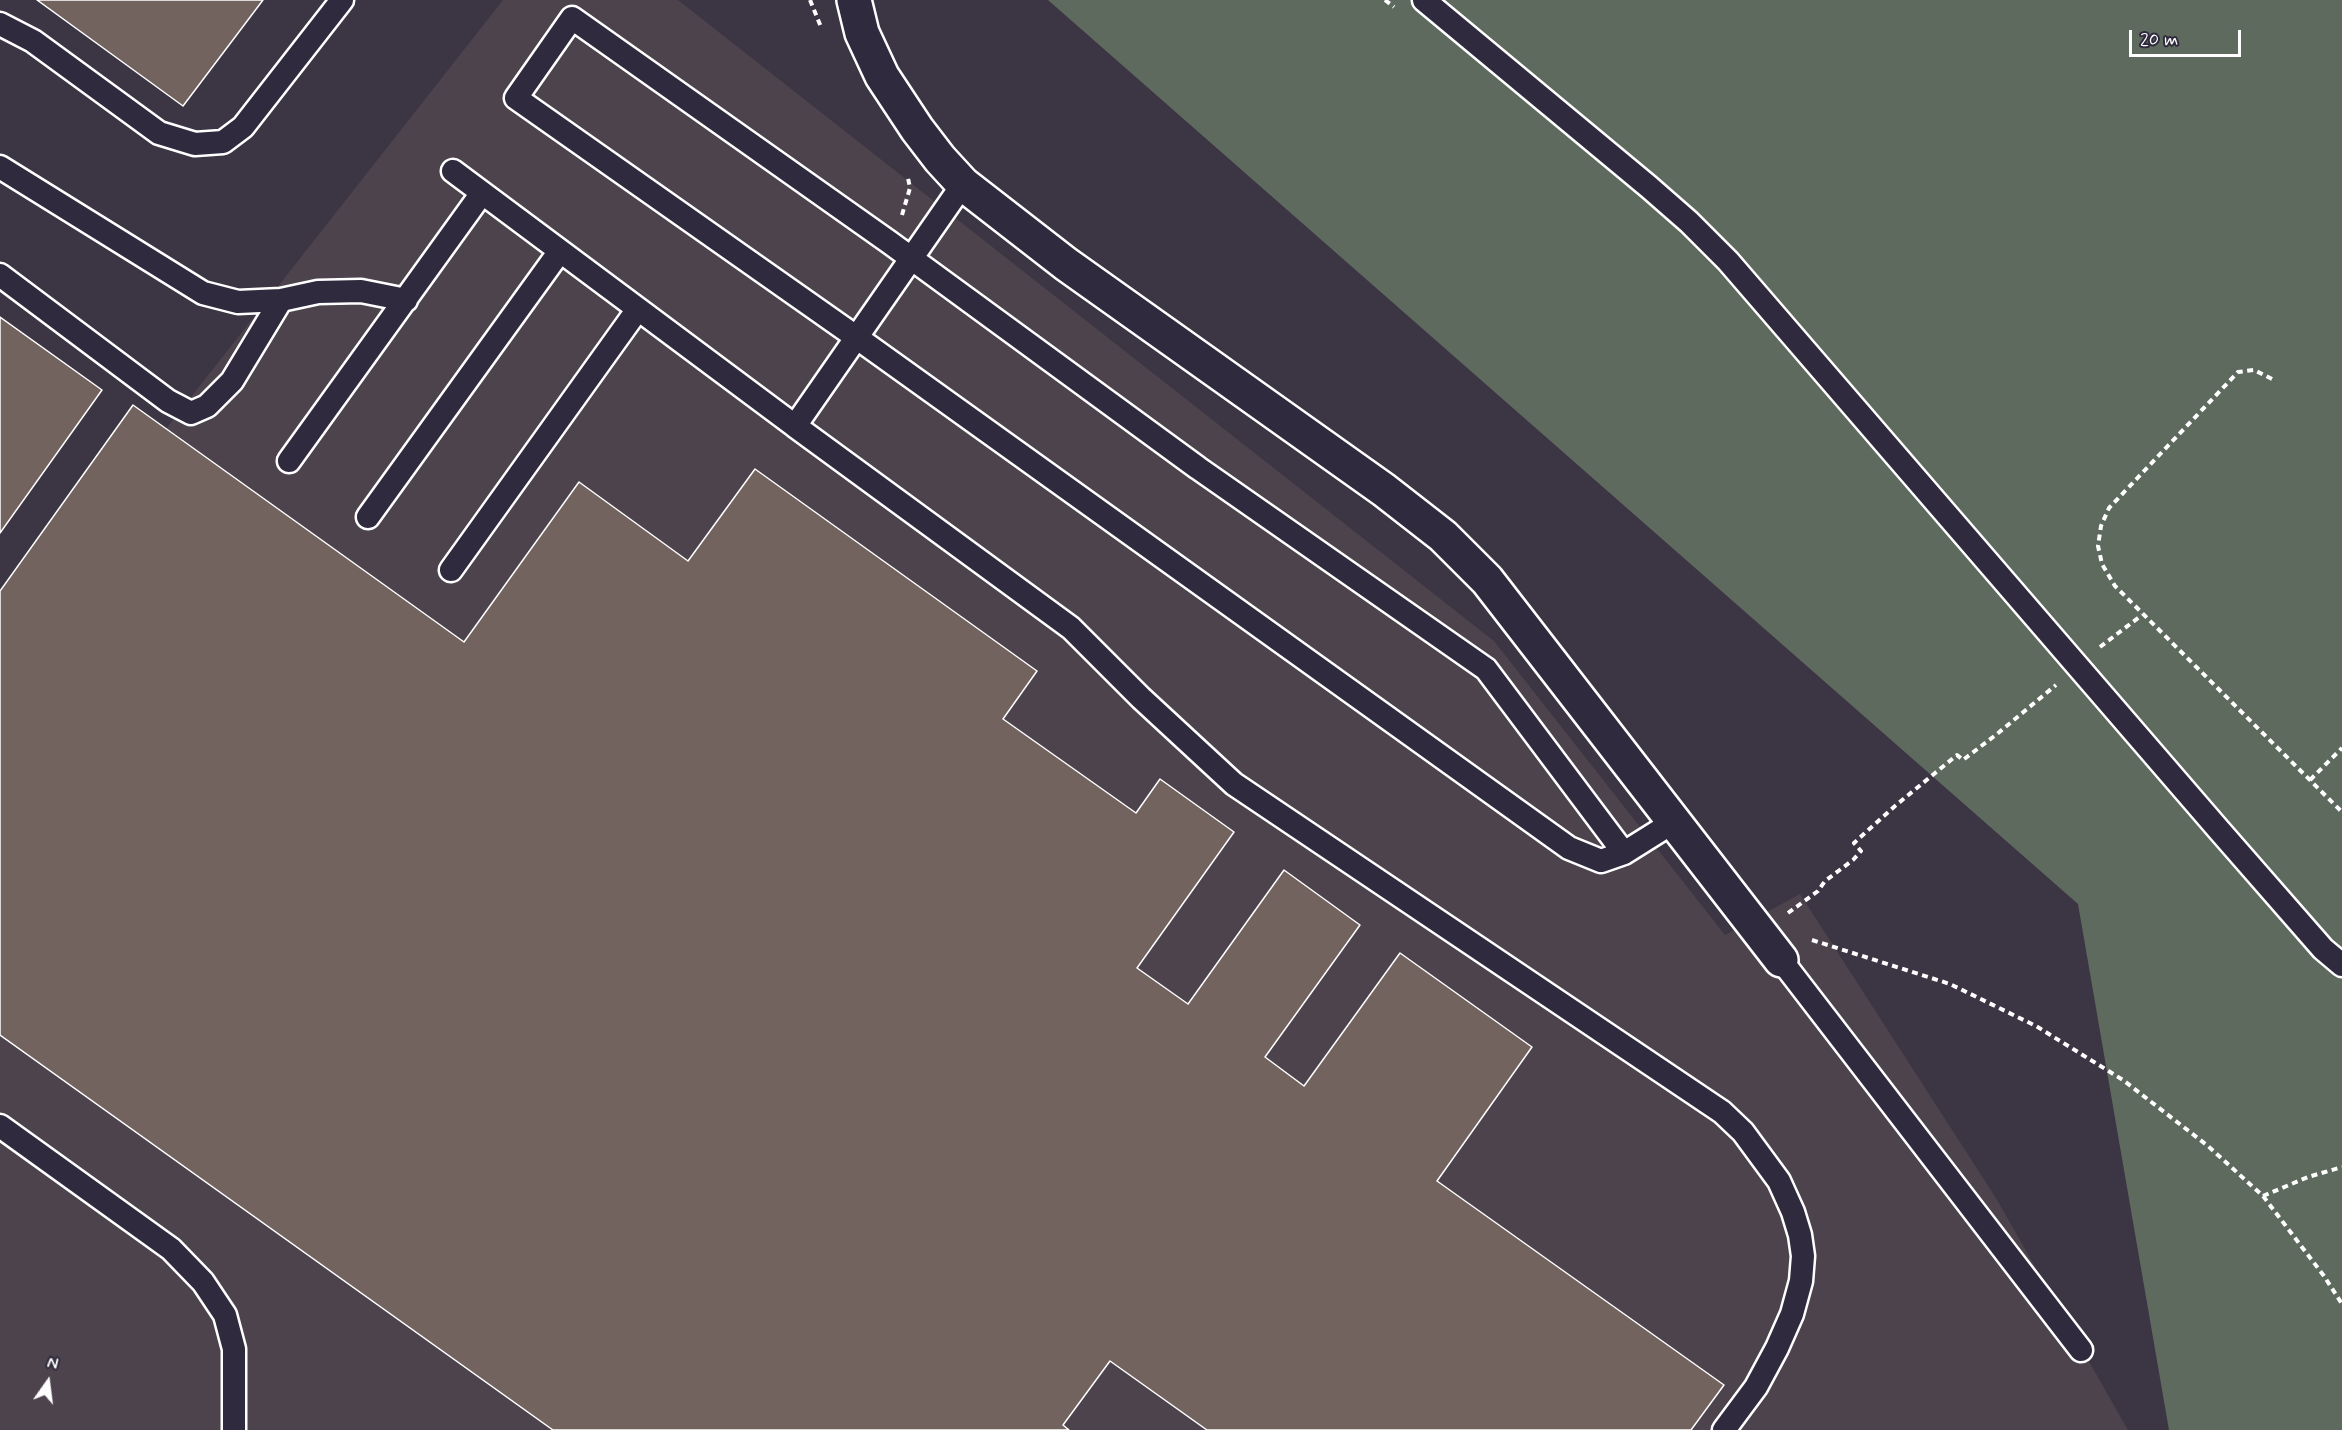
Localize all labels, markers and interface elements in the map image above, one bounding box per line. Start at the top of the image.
scale bar [2132,18,2244,56]
text: 20 m [2140,28,2178,52]
north arrow [18,1352,78,1412]
text: N [45,1353,60,1376]

